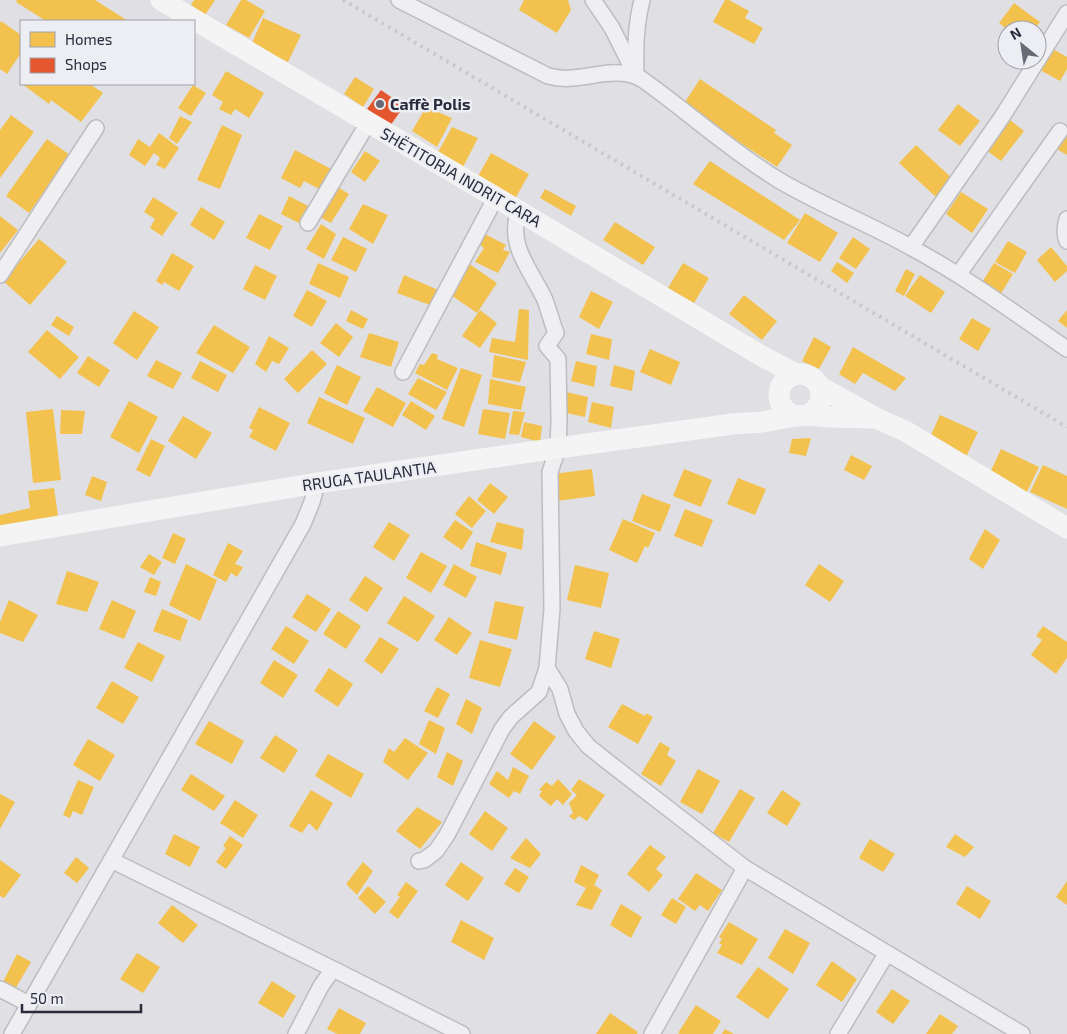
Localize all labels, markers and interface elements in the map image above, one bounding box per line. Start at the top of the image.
legend [20,20,195,85]
north arrow [997,20,1047,70]
text: N [1007,23,1024,43]
text: Homes [65,30,112,48]
text: Shops [65,55,107,73]
place label: Caffè Polis [390,94,470,113]
marker: Caffè Polis [374,98,386,110]
street label: SHËTITORJA INDRIT CARA [378,123,545,230]
street label: RRUGA TAULANTIA [301,457,437,494]
scale bar [22,982,141,1014]
text: 50 m [30,989,64,1007]

